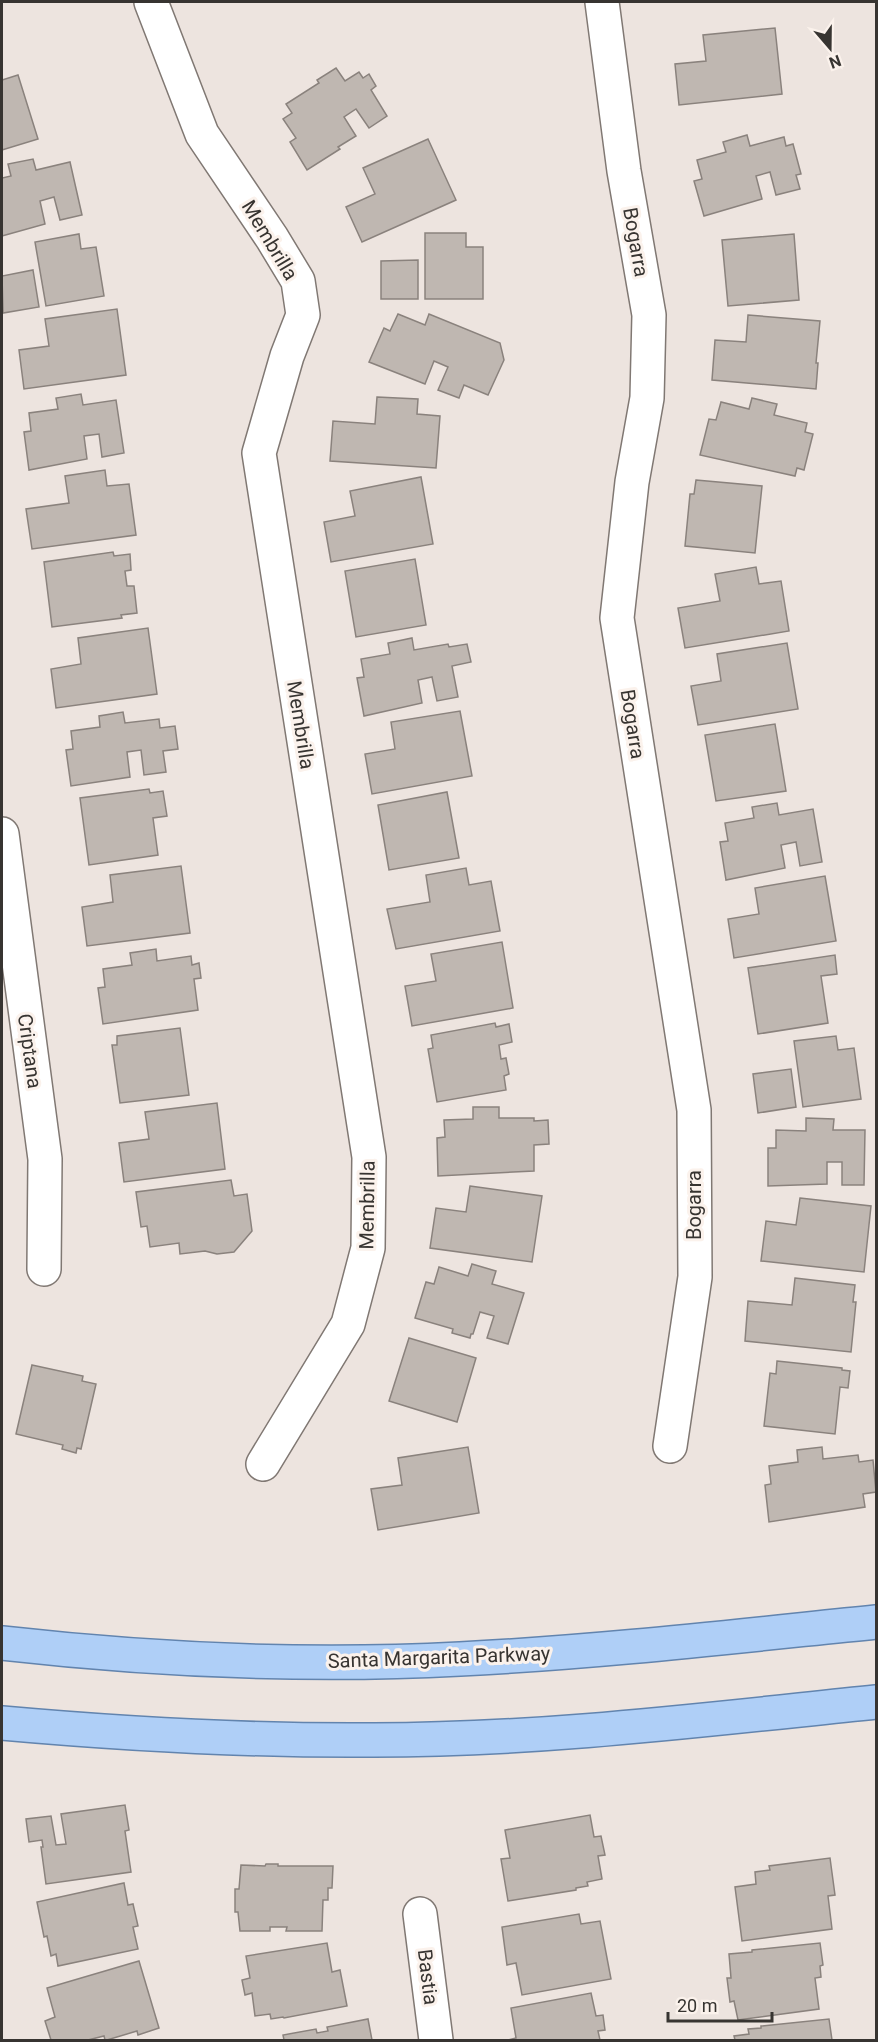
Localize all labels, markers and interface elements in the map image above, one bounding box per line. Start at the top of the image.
north arrow [800,18,860,78]
text: N [826,51,844,72]
street label: Membrilla [237,196,303,284]
street label: Bogarra [618,205,654,279]
street label: Membrilla [282,679,320,771]
street label: Bogarra [616,688,650,760]
street label: Criptana [13,1012,47,1090]
street label: Membrilla [354,1160,380,1250]
street label: Bogarra [682,1170,706,1240]
street label: Santa Margarita Parkway [327,1641,551,1673]
street label: Bastia [413,1948,443,2006]
scale bar [668,1985,772,2023]
text: 20 m [677,1995,717,2016]

